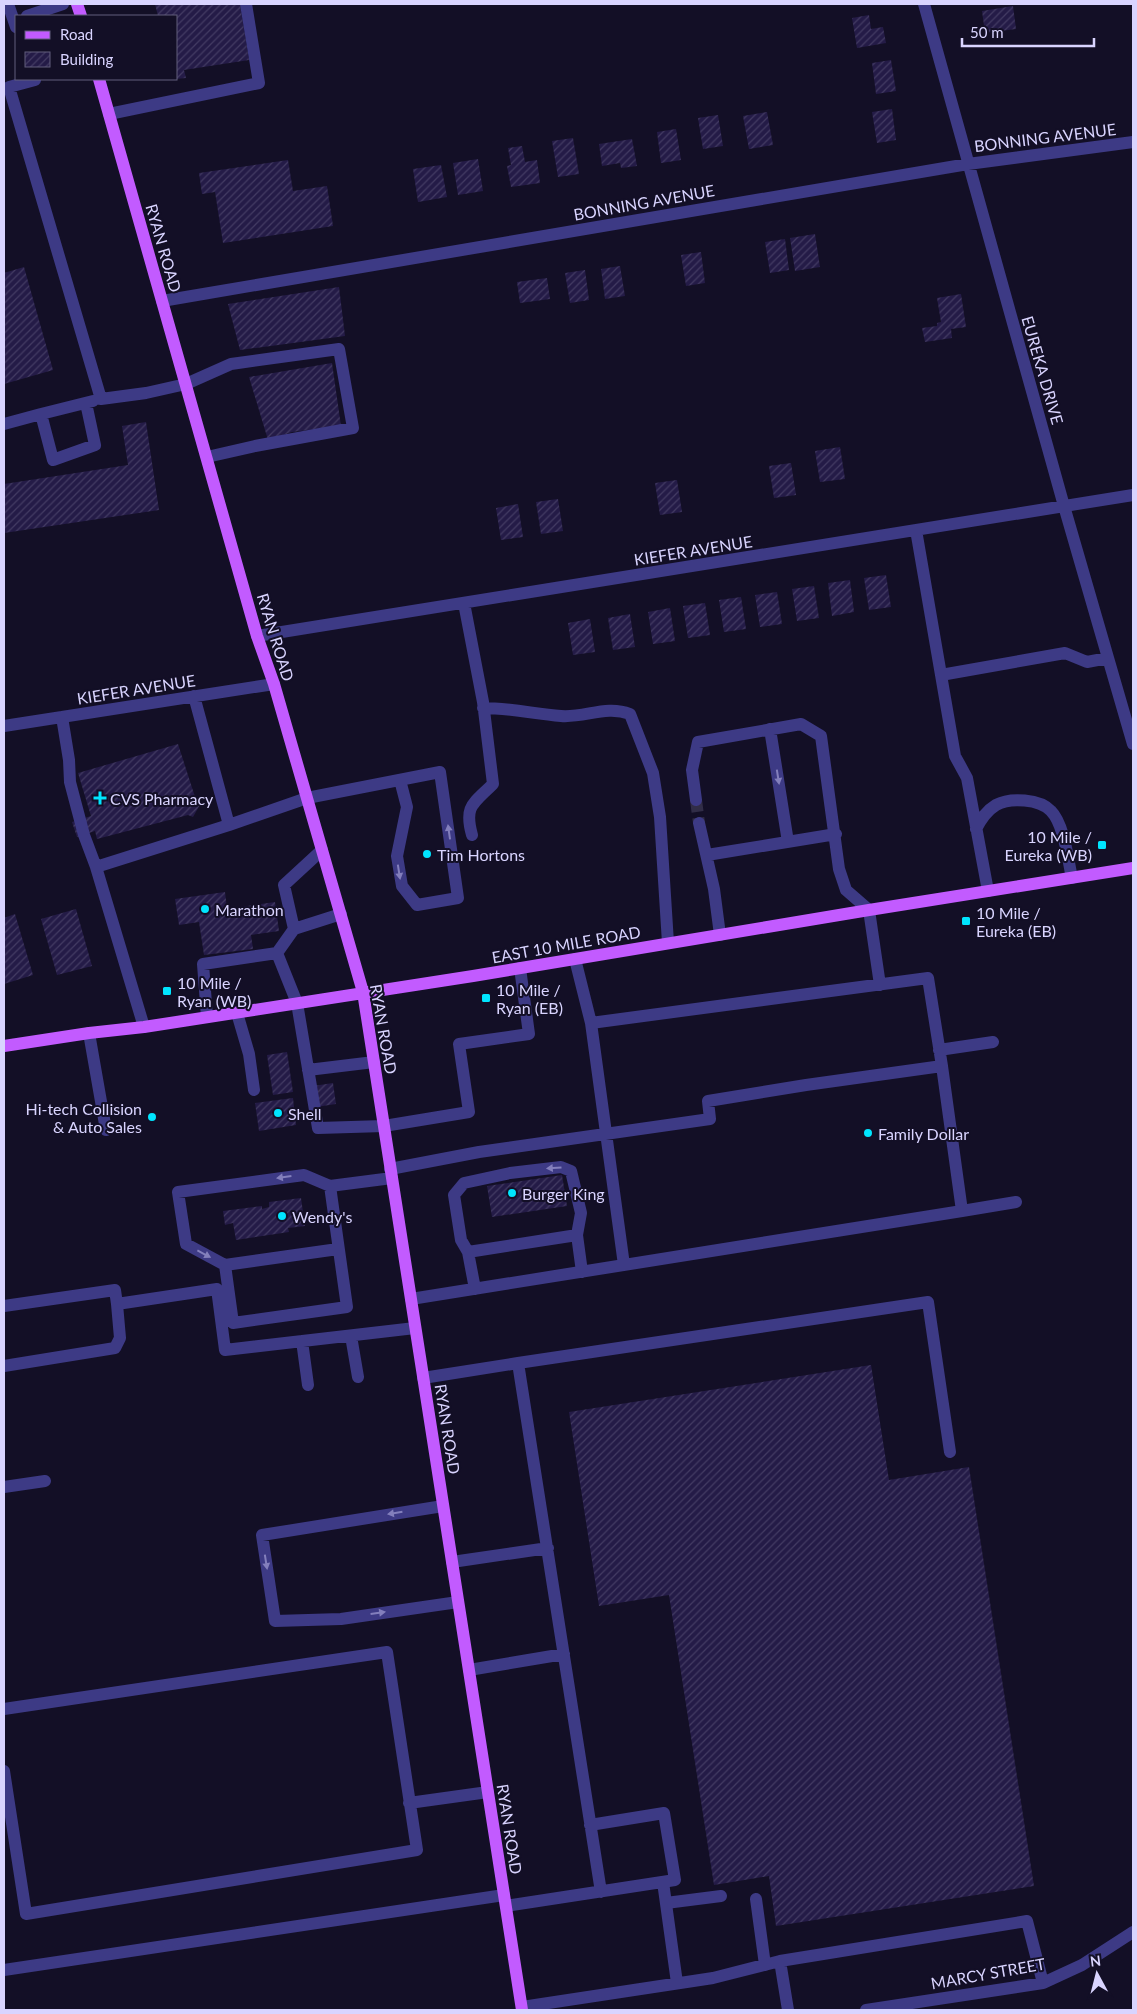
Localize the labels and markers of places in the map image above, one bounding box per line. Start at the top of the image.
place label: CVS Pharmacy [110,789,214,808]
marker: CVS Pharmacy [94,792,106,804]
place label: 10 Mile / Eureka (WB) [1005,827,1092,864]
marker: 10 Mile / Eureka (WB) [1096,839,1108,851]
place label: Tim Hortons [437,845,525,864]
marker: Tim Hortons [421,848,433,860]
place label: Marathon [215,900,284,919]
marker: Marathon [199,903,211,915]
place label: 10 Mile / Eureka (EB) [976,903,1056,940]
marker: 10 Mile / Eureka (EB) [960,915,972,927]
place label: 10 Mile / Ryan (WB) [177,973,251,1010]
place label: 10 Mile / Ryan (EB) [496,980,563,1017]
marker: 10 Mile / Ryan (WB) [161,985,173,997]
marker: 10 Mile / Ryan (EB) [480,992,492,1004]
place label: Hi-tech Collision & Auto Sales [26,1099,142,1136]
place label: Shell [288,1104,321,1123]
marker: Shell [272,1107,284,1119]
marker: Hi-tech Collision & Auto Sales [146,1111,158,1123]
place label: Family Dollar [878,1124,969,1143]
marker: Family Dollar [862,1127,874,1139]
place label: Burger King [522,1184,605,1203]
marker: Burger King [506,1187,518,1199]
place label: Wendy's [292,1207,352,1226]
marker: Wendy's [276,1210,288,1222]

